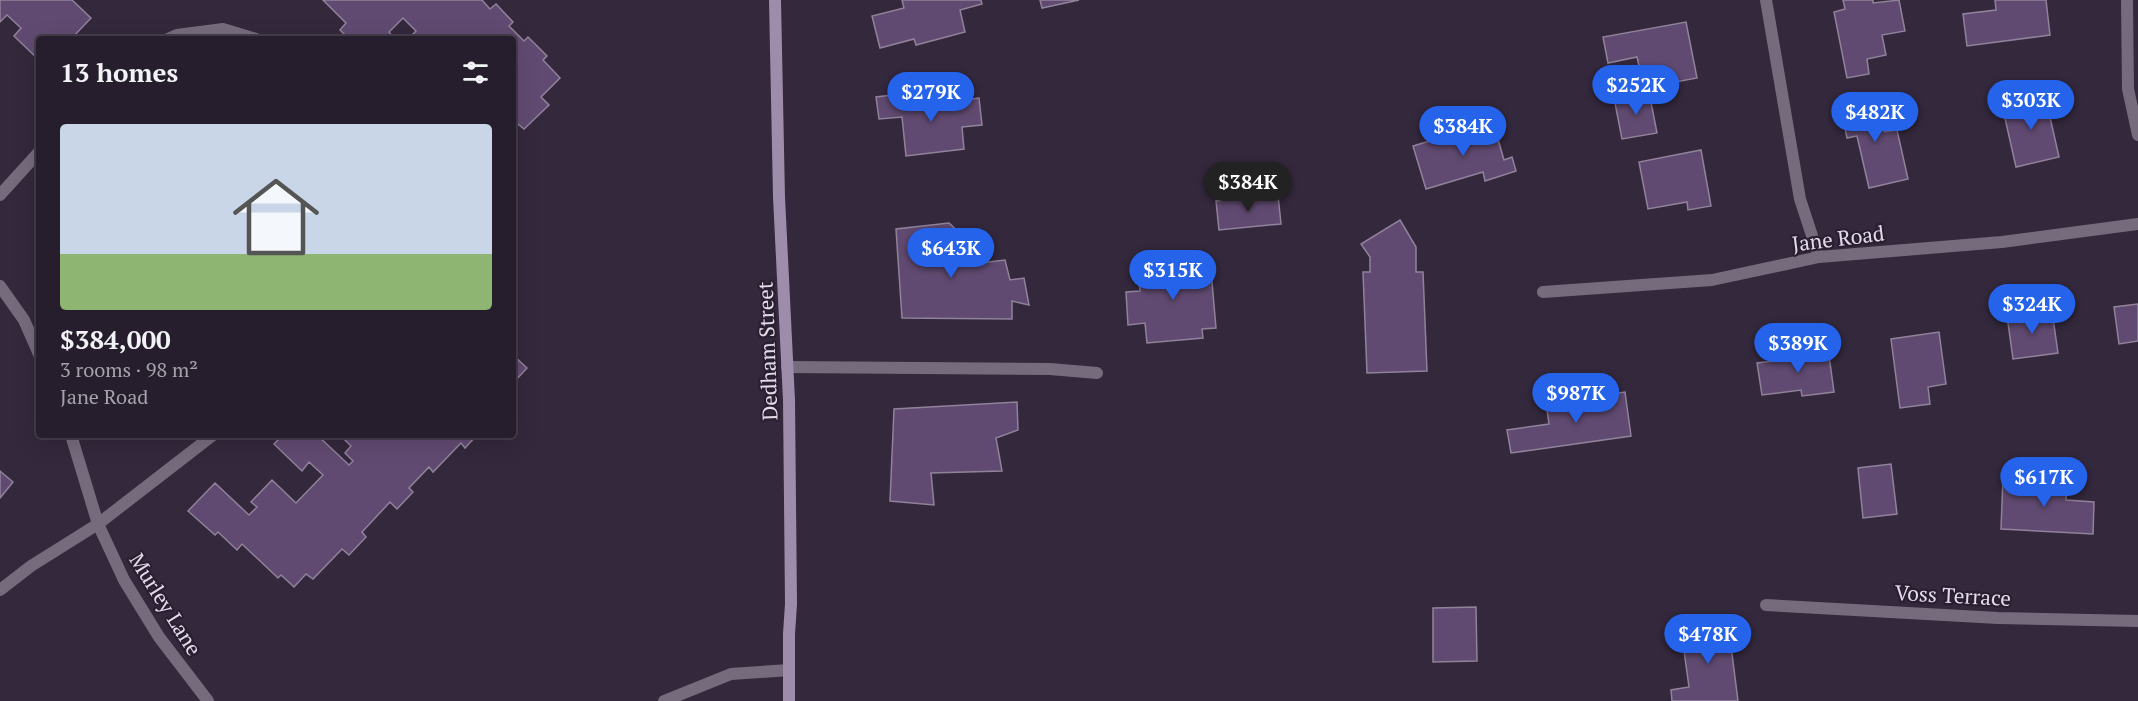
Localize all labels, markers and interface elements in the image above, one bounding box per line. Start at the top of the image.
text: 13 homes [60,55,178,89]
icon: filters [459,56,492,89]
pin: $252K [1594,65,1678,116]
text: $252K [1606,71,1666,98]
pin: $279K [889,72,973,123]
text: $279K [901,78,961,105]
pin: $303K [1989,80,2073,131]
text: $303K [2001,86,2061,113]
pin: $482K [1833,92,1917,143]
text: $482K [1845,98,1905,125]
pin: $384K [1421,106,1505,157]
text: $384K [1433,112,1493,139]
pin: $384K [1206,162,1290,213]
icon: home [222,163,330,271]
text: $384K [1218,168,1278,195]
street label: Jane Road [1790,218,1886,258]
pin: $643K [909,228,993,279]
text: $643K [921,234,981,261]
pin: $315K [1131,250,1215,301]
text: $315K [1143,256,1203,283]
street label: Dedham Street [751,281,783,421]
pin: $324K [1990,284,2074,335]
text: $324K [2002,290,2062,317]
text: $384,000 [60,322,171,356]
pin: $389K [1756,323,1840,374]
text: $389K [1768,329,1828,356]
text: 3 rooms · 98 m² [60,356,198,383]
pin: $987K [1534,373,1618,424]
text: $987K [1546,379,1606,406]
text: Jane Road [60,383,148,410]
pin: $617K [2002,457,2086,508]
text: $617K [2014,463,2074,490]
street label: Murley Lane [123,548,209,660]
street label: Voss Terrace [1894,578,2012,612]
pin: $478K [1666,614,1750,665]
text: $478K [1678,620,1738,647]

